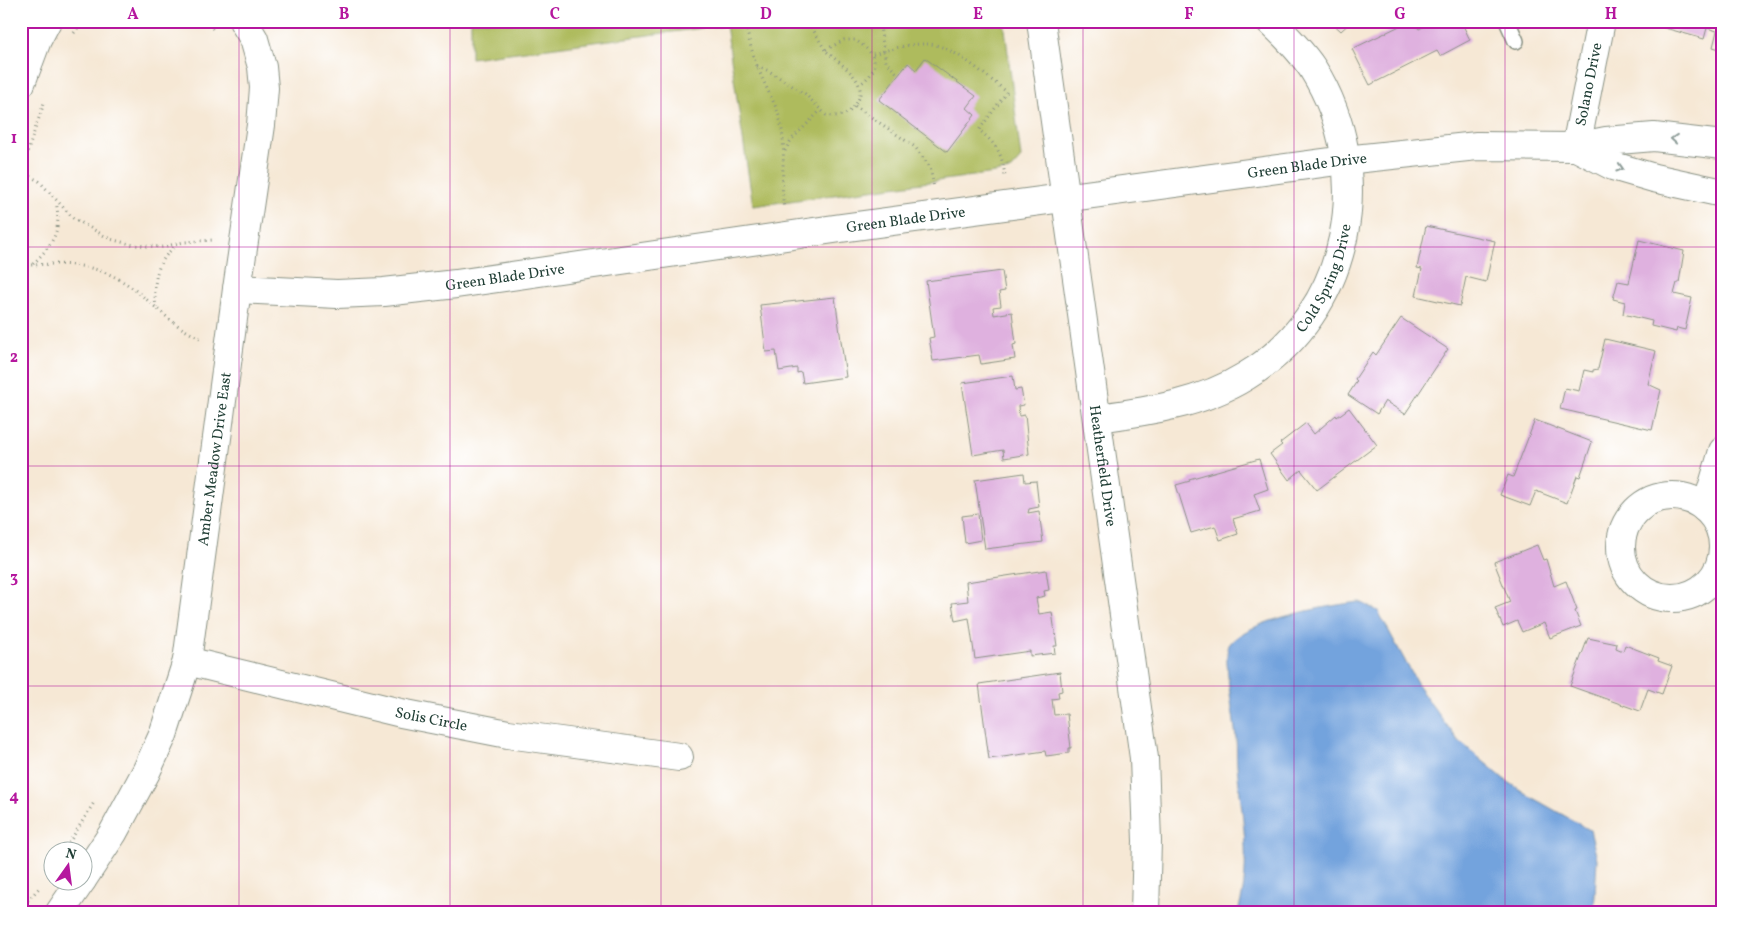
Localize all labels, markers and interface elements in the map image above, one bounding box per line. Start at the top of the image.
text: A [127,4,139,26]
text: B [339,4,350,26]
text: C [550,4,560,26]
text: D [760,4,772,26]
text: E [973,4,983,26]
text: F [1184,4,1194,26]
text: G [1394,4,1406,26]
text: H [1605,4,1617,26]
street label: Solano Drive [1571,41,1608,128]
text: 1 [11,128,17,150]
one-way arrow [1670,134,1678,145]
street label: Green Blade Drive [1246,149,1368,185]
one-way arrow [1615,162,1623,172]
street label: Green Blade Drive [845,202,967,239]
street label: Cold Spring Drive [1292,223,1357,338]
street label: Green Blade Drive [444,259,566,297]
text: 2 [10,347,18,369]
street label: Amber Meadow Drive East [194,371,238,547]
street label: Heatherfield Drive [1083,404,1121,528]
text: 3 [10,567,18,589]
street label: Solis Circle [393,703,469,738]
text: 4 [9,786,19,808]
north arrow [42,840,92,890]
text: N [64,844,78,865]

